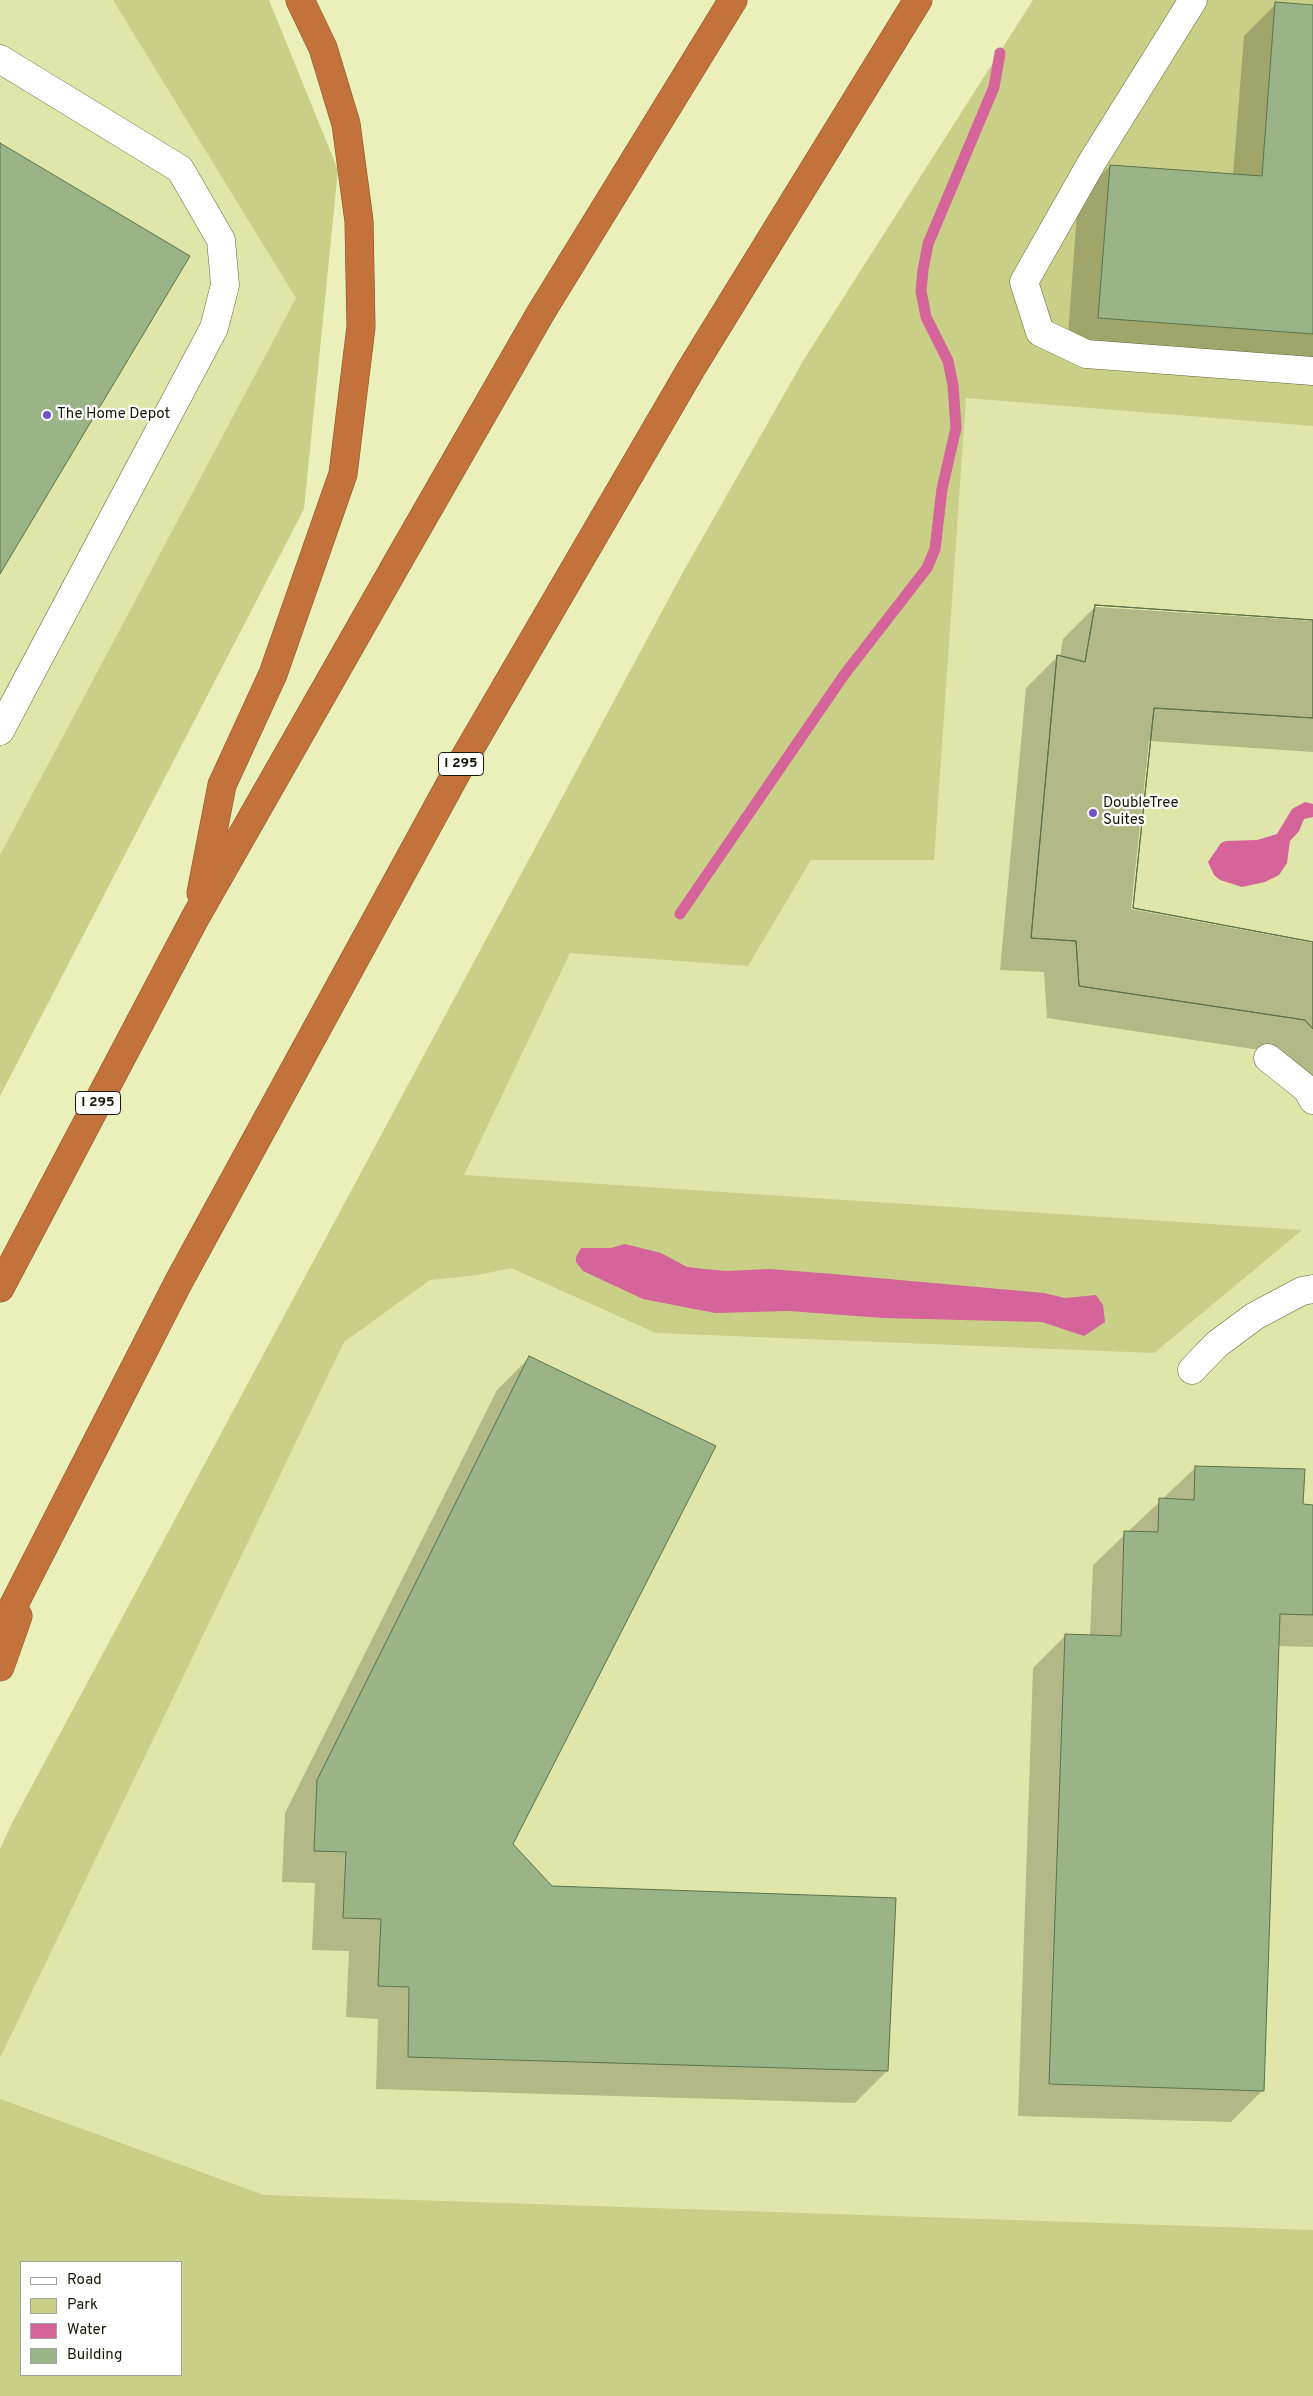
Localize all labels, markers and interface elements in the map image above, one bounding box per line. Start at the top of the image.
place label: The Home Depot [57,406,170,424]
marker: The Home Depot [41,409,53,421]
road number: I 295 [438,752,484,776]
place label: DoubleTree Suites [1103,795,1179,830]
marker: DoubleTree Suites [1087,807,1099,819]
road number: I 295 [76,1092,120,1114]
legend [20,2261,182,2376]
text: Road [67,2271,102,2290]
text: Park [67,2296,98,2315]
text: Water [67,2321,106,2340]
text: Building [67,2346,122,2365]

